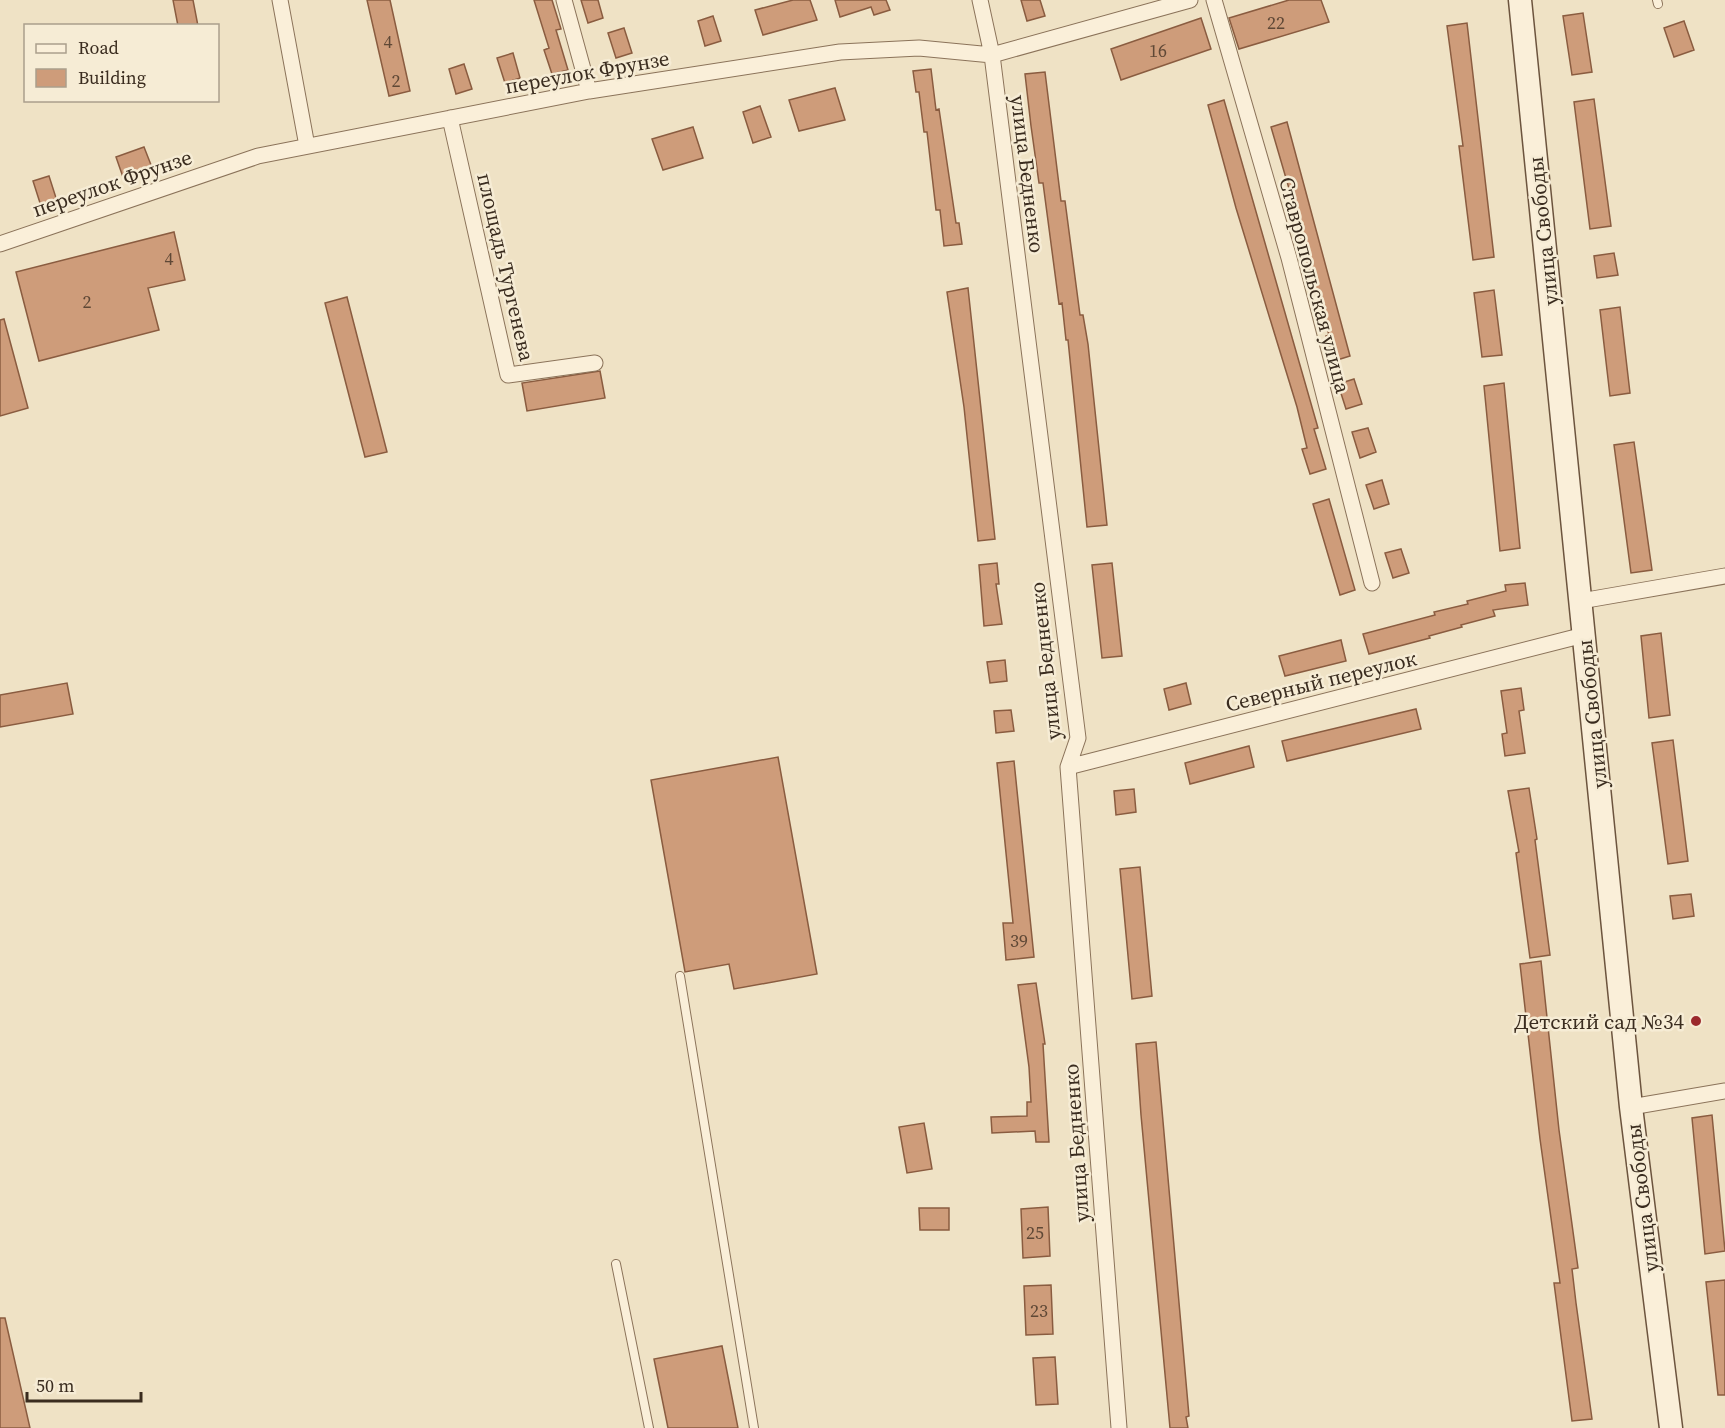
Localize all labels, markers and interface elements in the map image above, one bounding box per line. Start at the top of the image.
house number: 22 [1267,10,1285,35]
legend [24,24,219,102]
house number: 4 [384,29,393,54]
text: Road [78,35,119,60]
house number: 16 [1149,38,1167,63]
street label: переулок Фрунзе [502,43,672,101]
text: Building [78,65,146,90]
house number: 2 [392,68,401,93]
street label: улица Бедненко [1004,93,1052,255]
street label: переулок Фрунзе [28,142,196,224]
street label: улица Свободы [1521,155,1565,307]
street label: площадь Тургенева [470,170,542,364]
street label: Ставропольская улица [1272,174,1358,397]
house number: 4 [165,246,174,271]
house number: 2 [83,289,92,314]
street label: улица Бедненко [1022,580,1068,742]
street label: улица Свободы [1570,638,1614,790]
street label: Северный переулок [1222,643,1420,719]
house number: 39 [1010,928,1028,953]
place label: Детский сад №34 [1514,1007,1684,1036]
marker: Детский сад №34 [1689,1014,1703,1028]
street label: улица Бедненко [1056,1063,1096,1223]
street label: улица Свободы [1618,1122,1666,1274]
house number: 25 [1026,1220,1044,1245]
house number: 23 [1030,1298,1048,1323]
scale bar [27,1365,141,1403]
text: 50 m [36,1373,74,1398]

